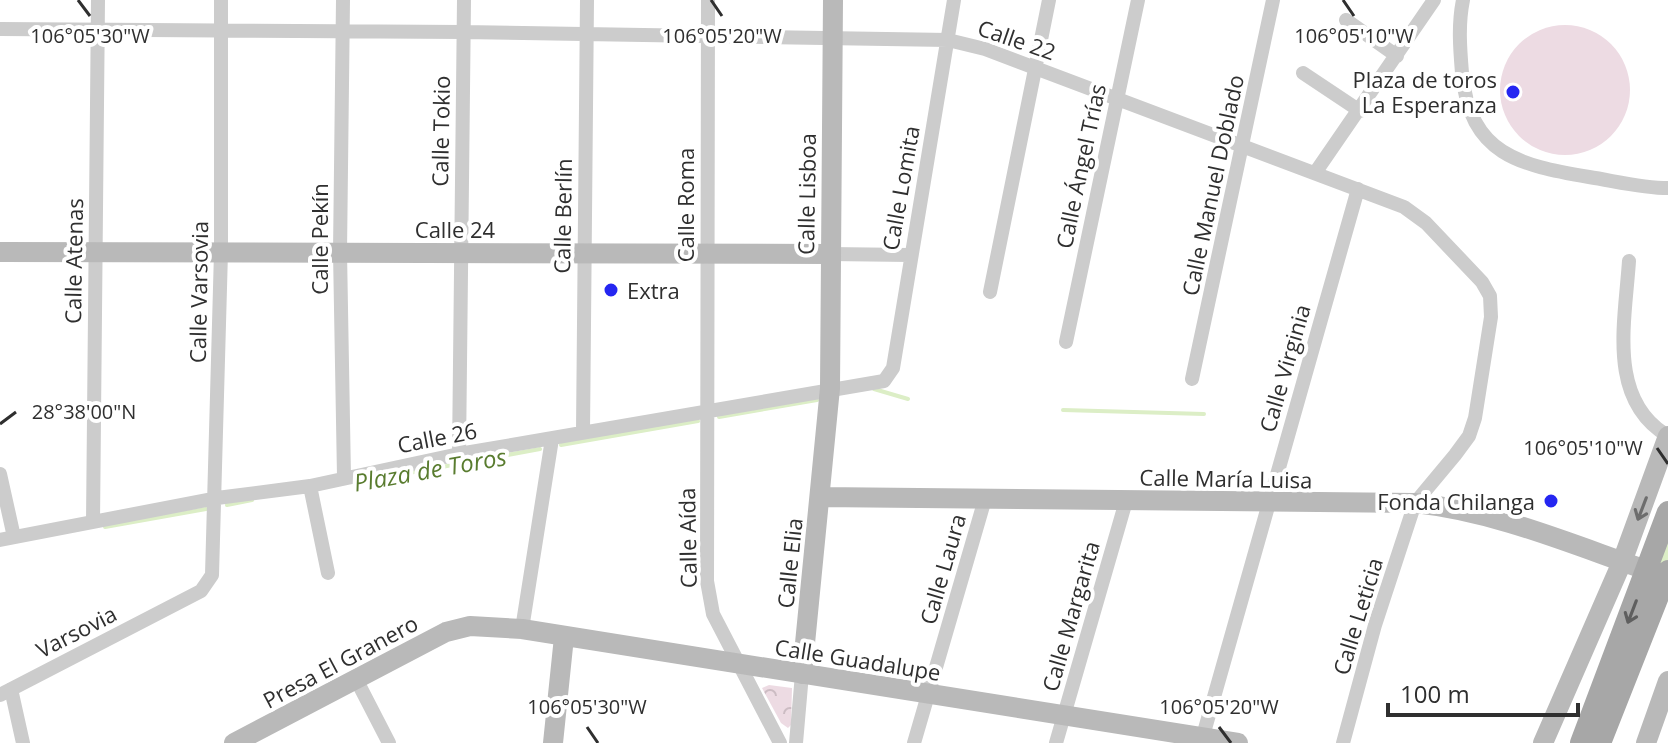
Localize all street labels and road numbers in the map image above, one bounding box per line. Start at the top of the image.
street label: Calle 22 [974,12,1060,66]
street label: Calle Manuel Doblado [1174,72,1250,298]
street label: Calle Tokio [424,75,456,187]
street label: Calle Ángel Trías [1048,81,1112,251]
street label: Calle Lomita [874,123,926,253]
street label: Calle Lisboa [790,133,822,255]
street label: Calle Roma [670,148,700,262]
street label: Calle Berlín [546,158,578,274]
street label: Calle Pekín [304,183,334,295]
street label: Calle Atenas [57,198,89,324]
street label: Calle 24 [415,214,496,244]
street label: Calle Varsovia [182,221,214,363]
street label: Calle Virginia [1251,301,1317,435]
street label: Calle 26 [395,415,479,459]
street label: Calle María Luisa [1139,461,1313,495]
street label: Calle Aída [671,488,703,588]
street label: Calle Laura [912,510,972,628]
street label: Calle Elia [769,516,809,610]
street label: Calle Margarita [1034,537,1106,695]
street label: Calle Leticia [1325,554,1389,678]
street label: Varsovia [31,598,121,664]
street label: Presa El Granero [257,607,423,715]
street label: Calle Guadalupe [773,631,943,687]

